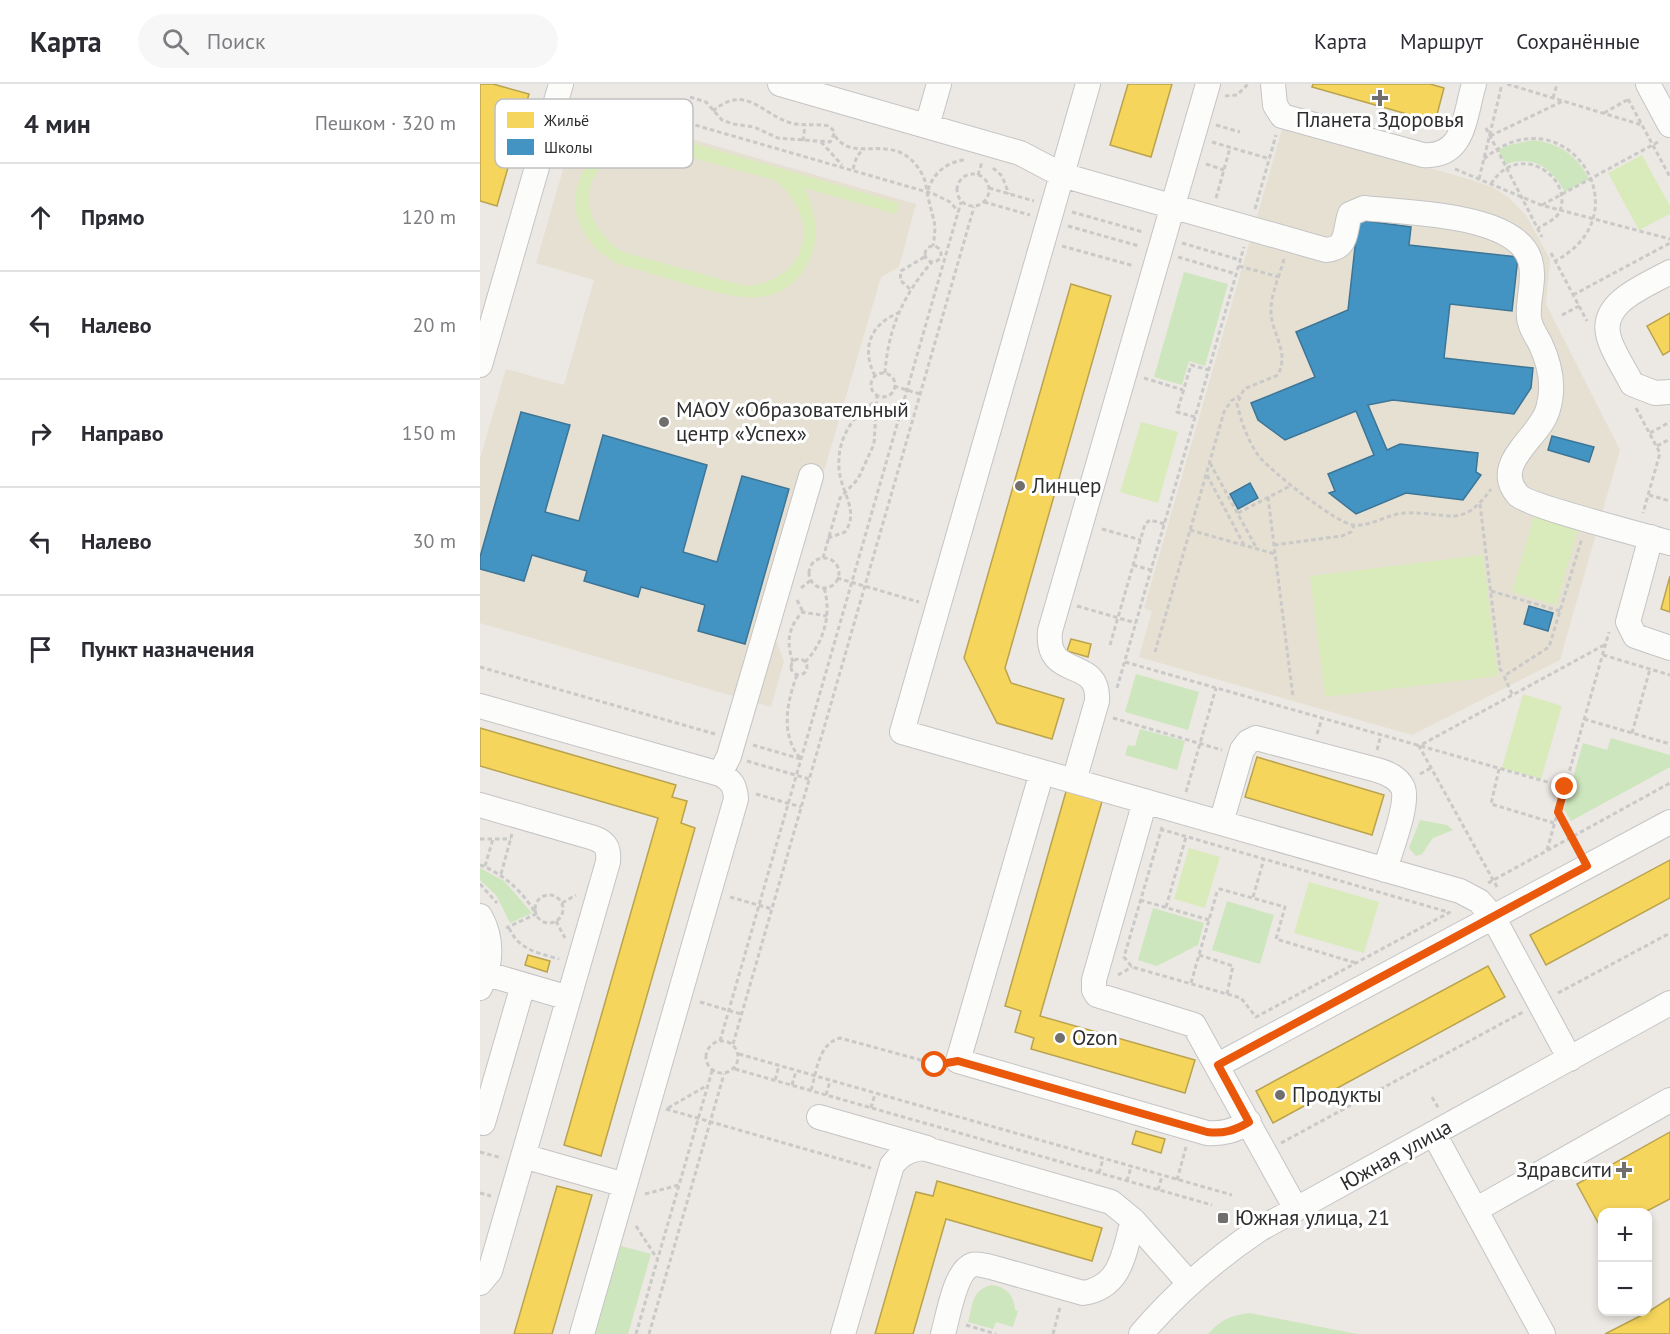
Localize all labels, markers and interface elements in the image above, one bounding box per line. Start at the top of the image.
search box [138,14,558,68]
text: Карта [30,23,102,60]
icon: search [159,25,192,58]
text: Поиск [207,27,266,55]
text: Карта [1314,28,1367,55]
text: Маршрут [1400,28,1483,55]
text: Сохранённые [1516,28,1640,55]
marker: Планета Здоровья [1373,91,1387,105]
legend [495,99,693,168]
place label: Планета Здоровья [1296,106,1464,133]
text: 4 мин [24,107,91,140]
text: Пешком · 320 m [315,110,456,136]
text: Жильё [543,110,589,130]
text: Школы [544,137,593,157]
icon: ahead [24,201,57,234]
text: Прямо [81,203,144,231]
text: 120 m [402,204,456,230]
icon: left [24,309,57,342]
text: Налево [81,311,152,339]
text: 20 m [413,312,456,338]
place label: МАОУ «Образовательный центр «Успех» [676,396,909,447]
marker: МАОУ «Образовательный центр «Успех» [657,415,671,429]
icon: right [24,417,57,450]
text: Направо [81,419,164,447]
text: 150 m [402,420,456,446]
place label: Линцер [1031,472,1101,499]
marker: Линцер [1013,479,1027,493]
icon: left [24,525,57,558]
text: Налево [81,527,152,555]
text: 30 m [413,528,456,554]
icon: arrive [24,633,57,666]
text: Пункт назначения [81,635,254,663]
route end [1551,773,1577,799]
place label: Ozon [1072,1024,1118,1051]
marker: Ozon [1053,1031,1067,1045]
route start [921,1051,947,1077]
place label: Продукты [1292,1081,1382,1108]
marker: Продукты [1273,1088,1287,1102]
street label: Южная улица [1335,1113,1456,1196]
place label: Здравсити [1516,1156,1612,1183]
marker: Здравсити [1617,1163,1631,1177]
place label: Южная улица, 21 [1235,1204,1390,1231]
map controls [1598,1208,1652,1316]
button: + [1598,1208,1652,1262]
marker: Южная улица, 21 [1216,1211,1230,1225]
button: − [1598,1262,1652,1316]

